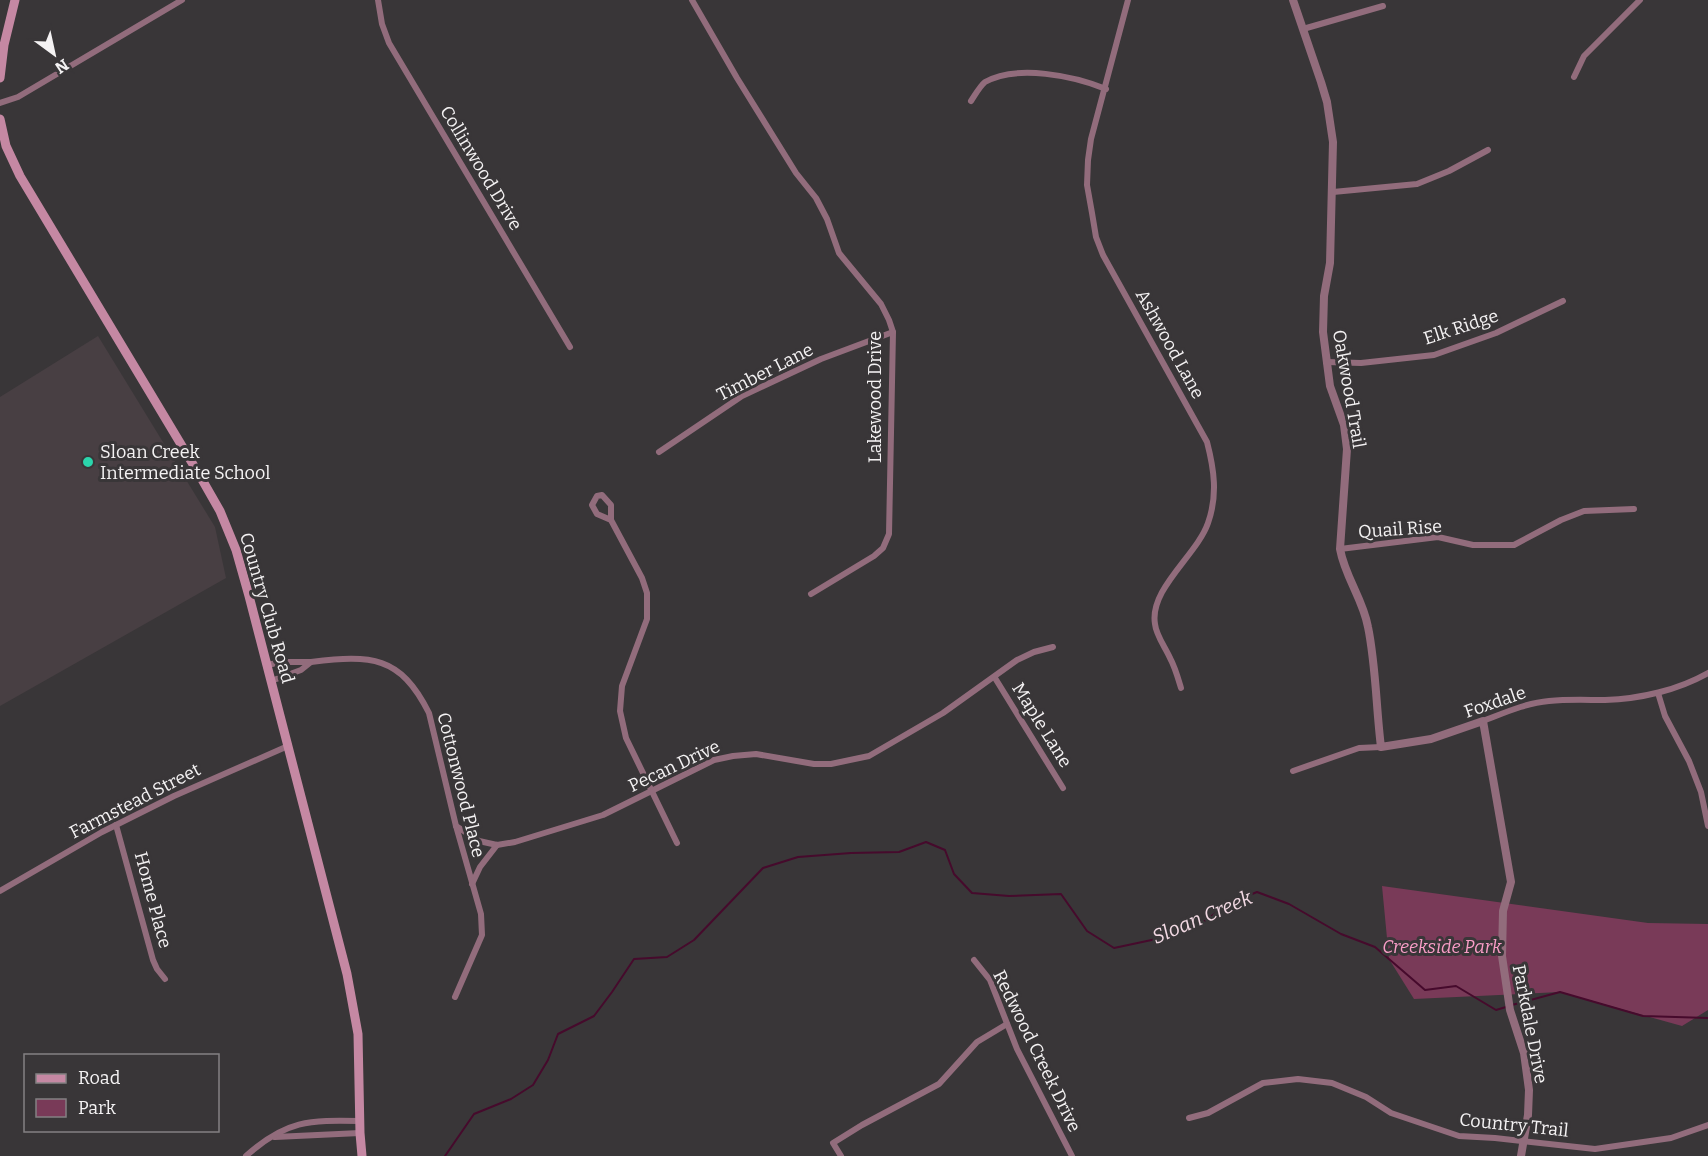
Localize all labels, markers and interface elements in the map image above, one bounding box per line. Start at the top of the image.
north arrow [24,24,84,84]
text: N [52,55,72,77]
street label: Collinwood Drive [435,102,527,234]
street label: Ashwood Lane [1131,285,1209,403]
street label: Elk Ridge [1421,305,1501,349]
street label: Oakwood Trail [1328,328,1370,450]
street label: Lakewood Drive [864,331,886,463]
street label: Timber Lane [713,338,817,406]
place label: Sloan Creek Intermediate School [100,441,271,484]
marker: Sloan Creek Intermediate School [81,455,95,469]
street label: Quail Rise [1357,515,1443,543]
street label: Country Club Road [235,530,299,686]
street label: Maple Lane [1007,679,1077,771]
street label: Foxdale [1461,681,1529,723]
street label: Cottonwood Place [432,710,490,860]
street label: Pecan Drive [625,735,723,797]
street label: Farmstead Street [66,758,205,843]
street label: Home Place [130,849,176,951]
water label: Sloan Creek [1148,885,1256,949]
park label: Creekside Park [1382,936,1502,958]
street label: Parkdale Drive [1508,963,1552,1085]
street label: Redwood Creek Drive [988,967,1086,1135]
legend [24,1054,219,1132]
text: Road [78,1067,121,1089]
text: Park [78,1097,117,1119]
street label: Country Trail [1458,1108,1570,1142]

